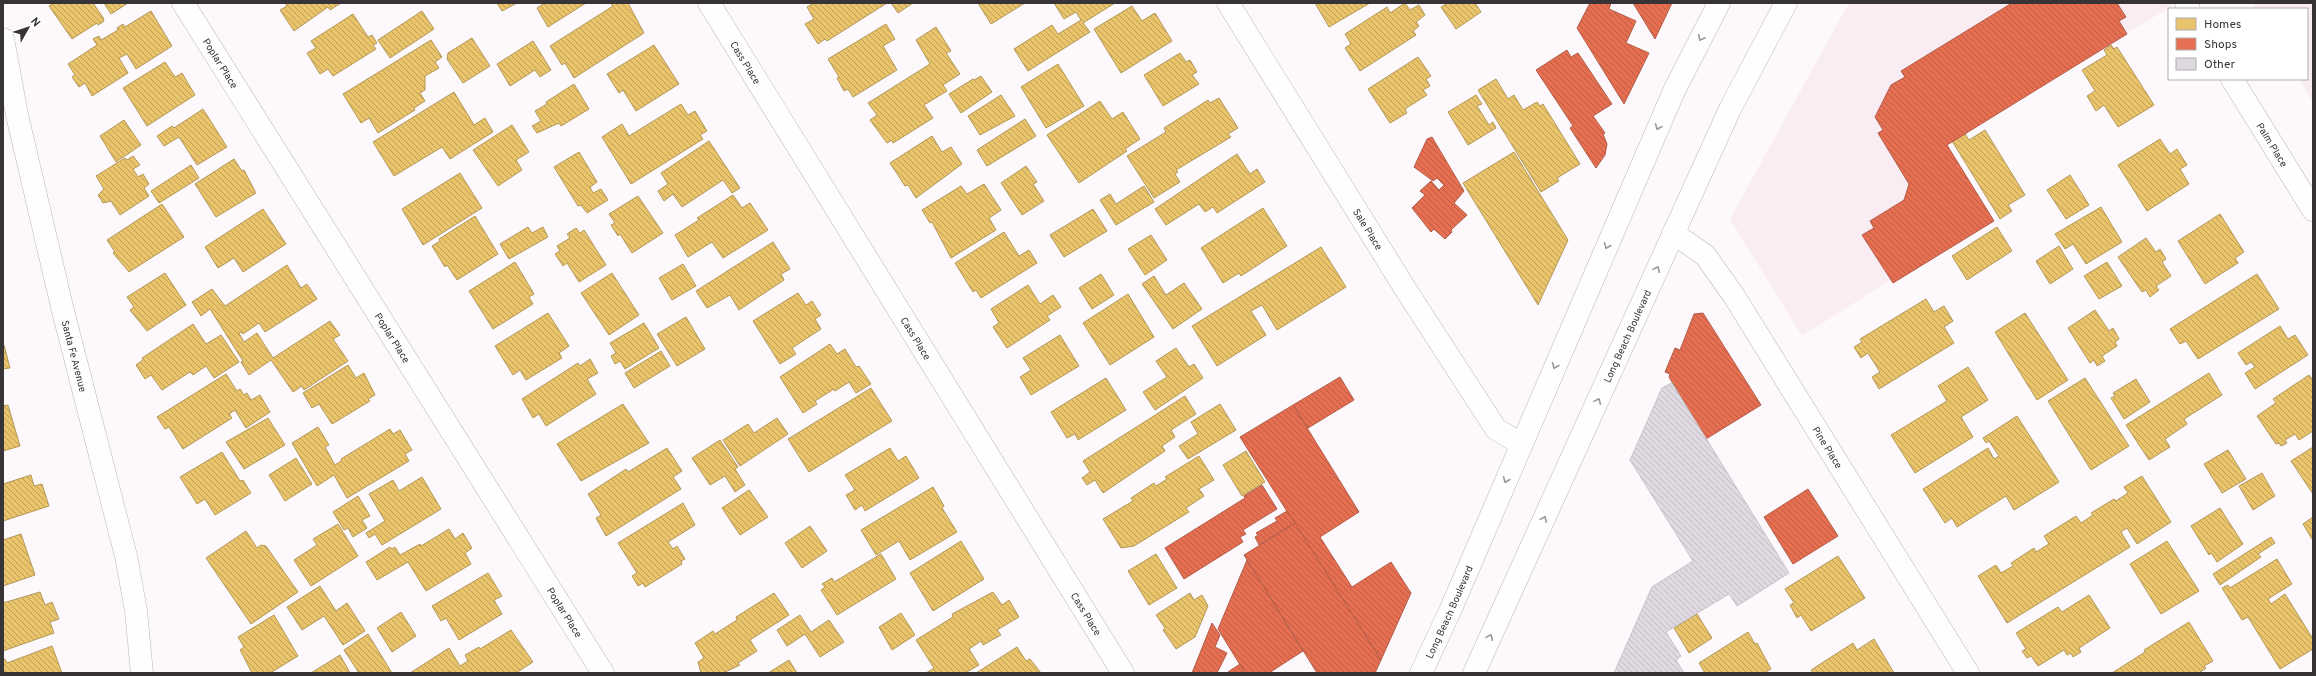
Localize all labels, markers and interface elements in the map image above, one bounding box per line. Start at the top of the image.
north arrow [8,8,48,48]
legend [2168,8,2308,80]
text: N [27,15,43,30]
text: Homes [2204,17,2241,33]
one-way arrow [1698,33,1706,41]
street label: Poplar Place [199,37,240,91]
text: Shops [2204,37,2237,53]
street label: Cass Place [726,39,763,87]
text: Other [2204,57,2236,73]
street label: Palm Place [2253,121,2290,170]
one-way arrow [1655,123,1663,130]
street label: Sale Place [1349,207,1385,253]
one-way arrow [1603,243,1611,250]
one-way arrow [1652,266,1660,274]
street label: Long Beach Boulevard [1602,288,1655,385]
street label: Poplar Place [371,311,412,366]
street label: Cass Place [897,315,933,363]
street label: Santa Fe Avenue [58,319,89,394]
one-way arrow [1552,361,1560,369]
one-way arrow [1593,397,1601,405]
street label: Pine Place [1809,424,1845,471]
one-way arrow [1502,476,1510,483]
one-way arrow [1539,516,1547,523]
street label: Long Beach Boulevard [1424,564,1477,661]
street label: Poplar Place [543,586,584,640]
street label: Cass Place [1067,591,1103,639]
one-way arrow [1486,634,1494,641]

